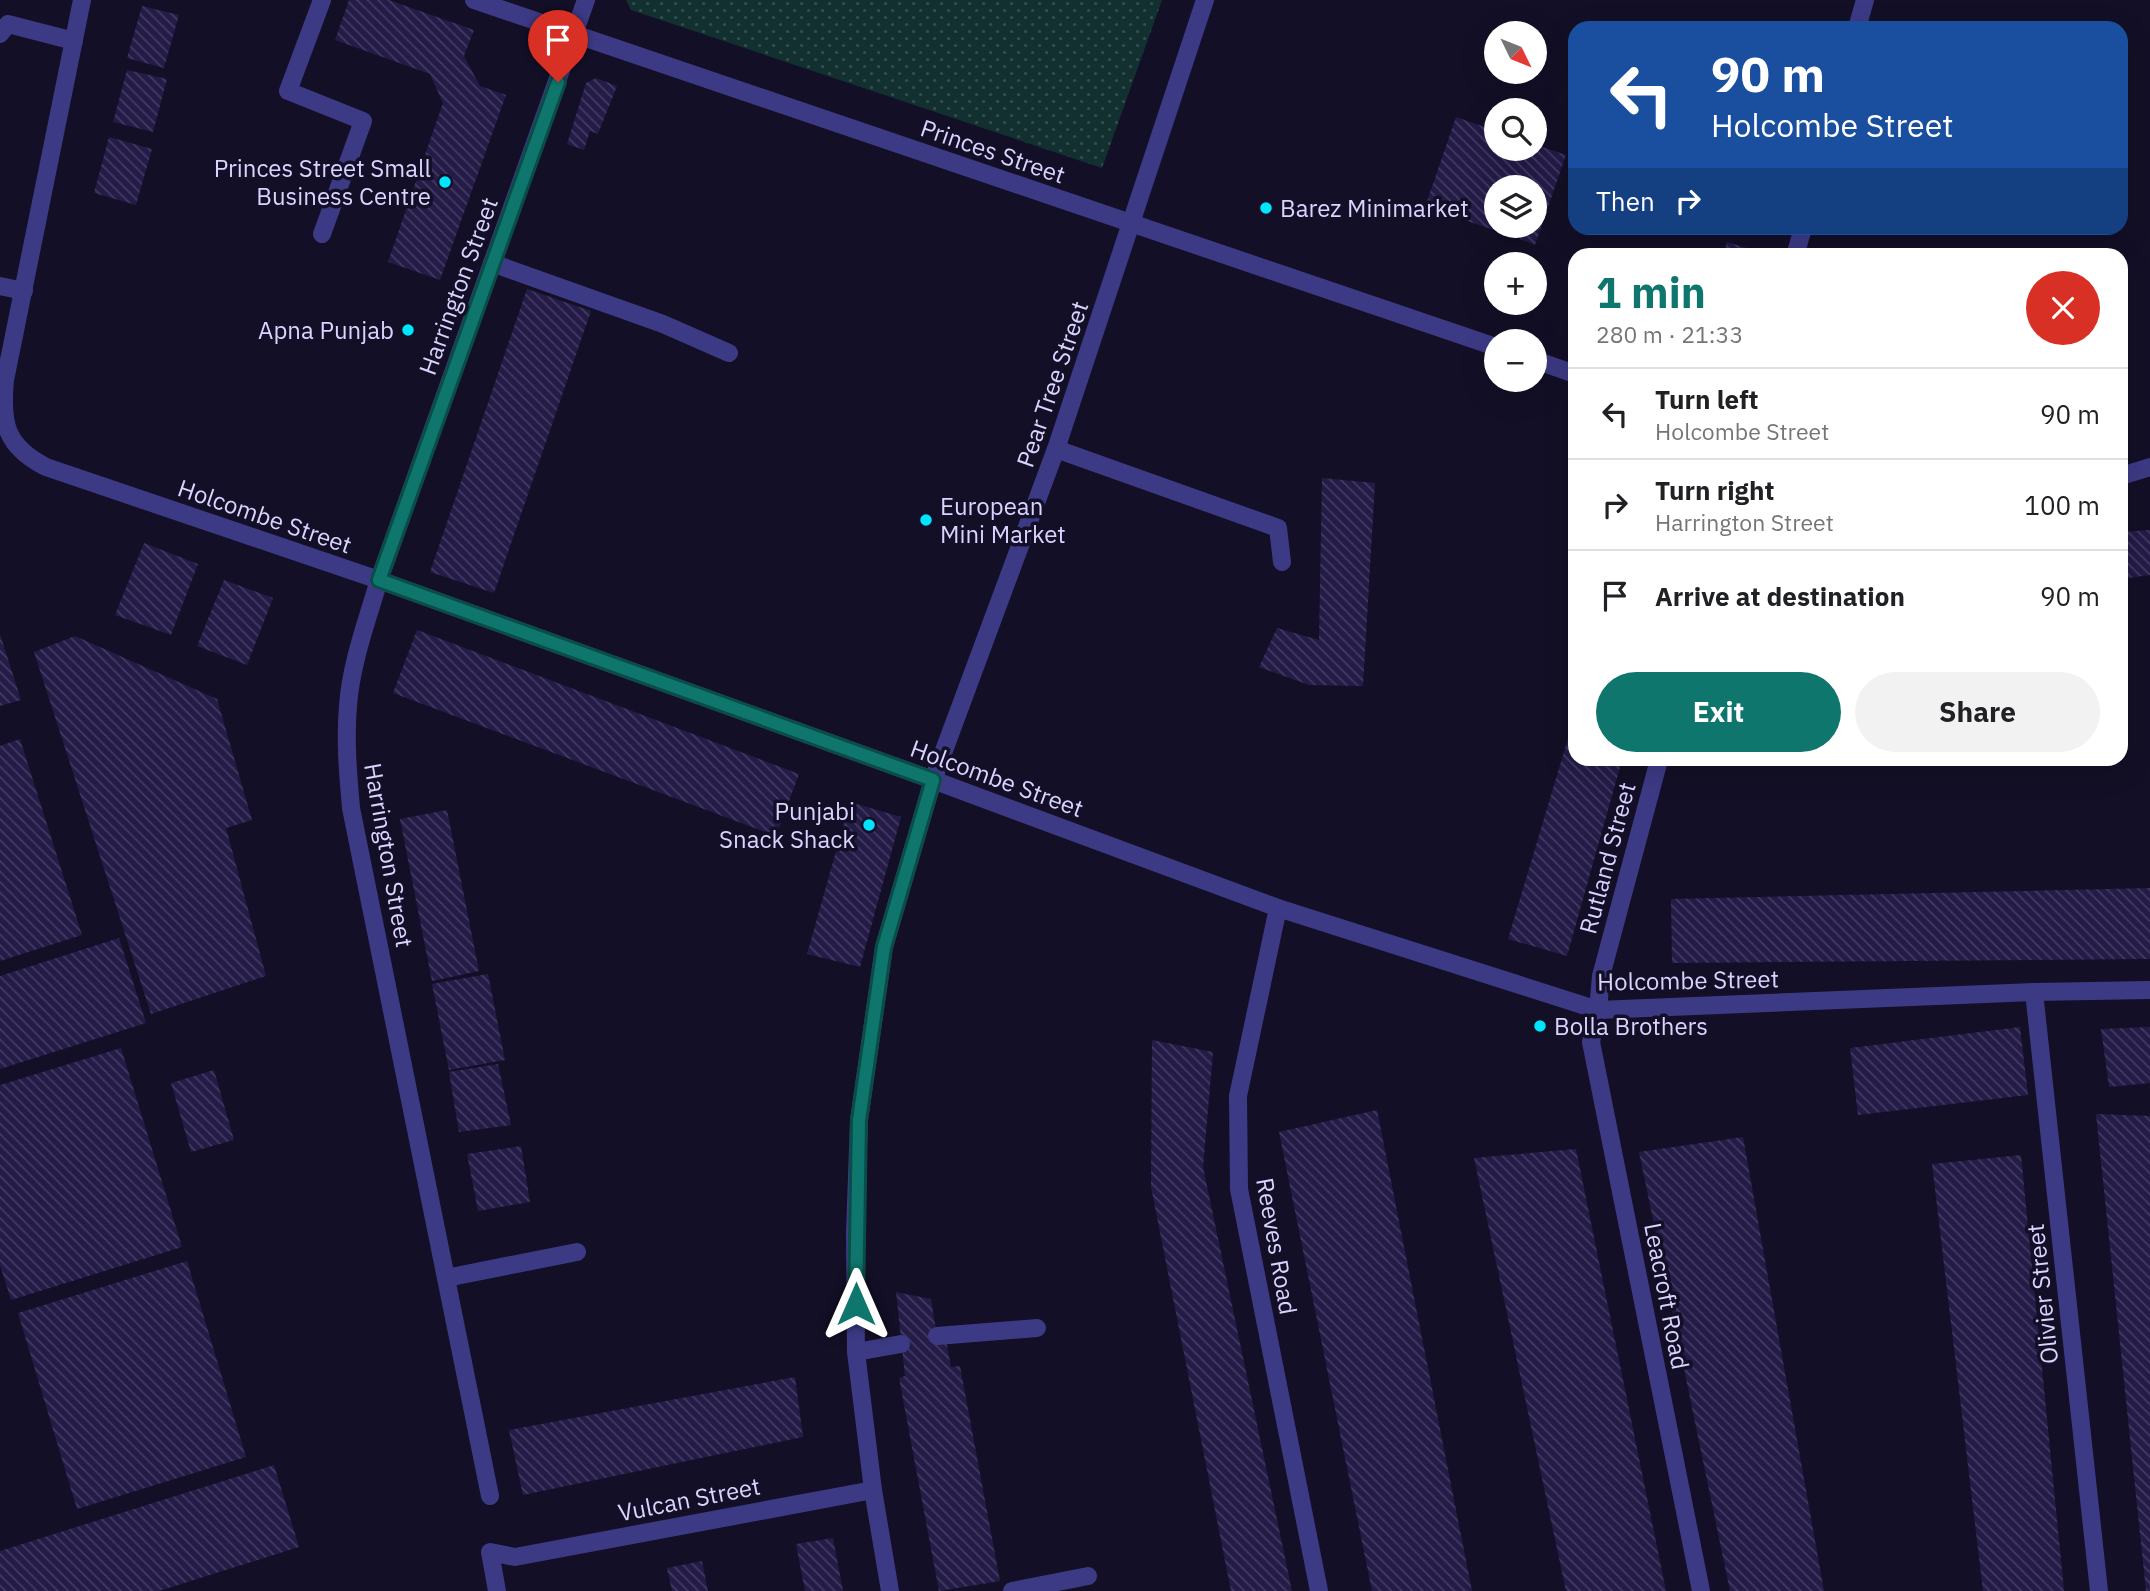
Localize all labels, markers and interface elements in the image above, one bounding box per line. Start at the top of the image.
pin [528,10,588,82]
icon: arrive [539,21,577,59]
north arrow [1484,21,1547,84]
map controls [1484,21,1547,392]
text: 90 m [1711,42,1825,105]
icon: left [1596,49,1687,140]
button: search [1484,98,1547,161]
text: Holcombe Street [1711,104,1953,146]
street label: Princes Street [916,111,1070,191]
place label: Princes Street Small Business Centre [214,152,431,212]
marker: Princes Street Small Business Centre [437,174,453,190]
button: layers [1484,175,1547,238]
icon: right [1669,182,1707,220]
text: Then [1596,184,1655,218]
place label: Barez Minimarket [1280,192,1469,224]
street label: Harrington Street [411,193,505,379]
marker: Barez Minimarket [1258,200,1274,216]
button: + [1484,252,1547,315]
text: 1 min [1596,265,1706,320]
button: close [2026,271,2100,345]
street label: Pear Tree Street [1009,297,1095,471]
place label: Apna Punjab [258,314,394,346]
text: 280 m · 21:33 [1596,319,1743,349]
marker: Apna Punjab [400,322,416,338]
button: − [1484,329,1547,392]
text: Turn left [1655,382,1758,416]
icon: left [1596,395,1634,433]
text: 90 m [2040,397,2100,431]
text: Holcombe Street [1655,416,1829,446]
street label: Holcombe Street [174,471,356,561]
text: Turn right [1655,473,1774,507]
icon: right [1596,486,1634,524]
text: 100 m [2024,488,2100,522]
place label: European Mini Market [940,490,1066,550]
text: Harrington Street [1655,507,1834,537]
marker: European Mini Market [918,512,934,528]
icon: arrive [1596,577,1634,615]
text: Arrive at destination [1655,579,1905,613]
text: 90 m [2040,579,2100,613]
button: Exit [1596,672,1841,752]
button: Share [1855,672,2100,752]
street label: Holcombe Street [906,732,1088,824]
street label: Harrington Street [357,760,421,950]
street label: Rutland Street [1571,779,1643,937]
place label: Punjabi Snack Shack [719,795,855,855]
marker: Punjabi Snack Shack [861,817,877,833]
street label: Holcombe Street [1597,962,1779,998]
place label: Bolla Brothers [1554,1010,1708,1042]
marker: Bolla Brothers [1532,1018,1548,1034]
street label: Reeves Road [1249,1175,1305,1317]
street label: Leacroft Road [1637,1220,1697,1372]
street label: Olivier Street [2019,1222,2065,1366]
position arrow [819,1267,893,1341]
street label: Vulcan Street [615,1470,763,1528]

